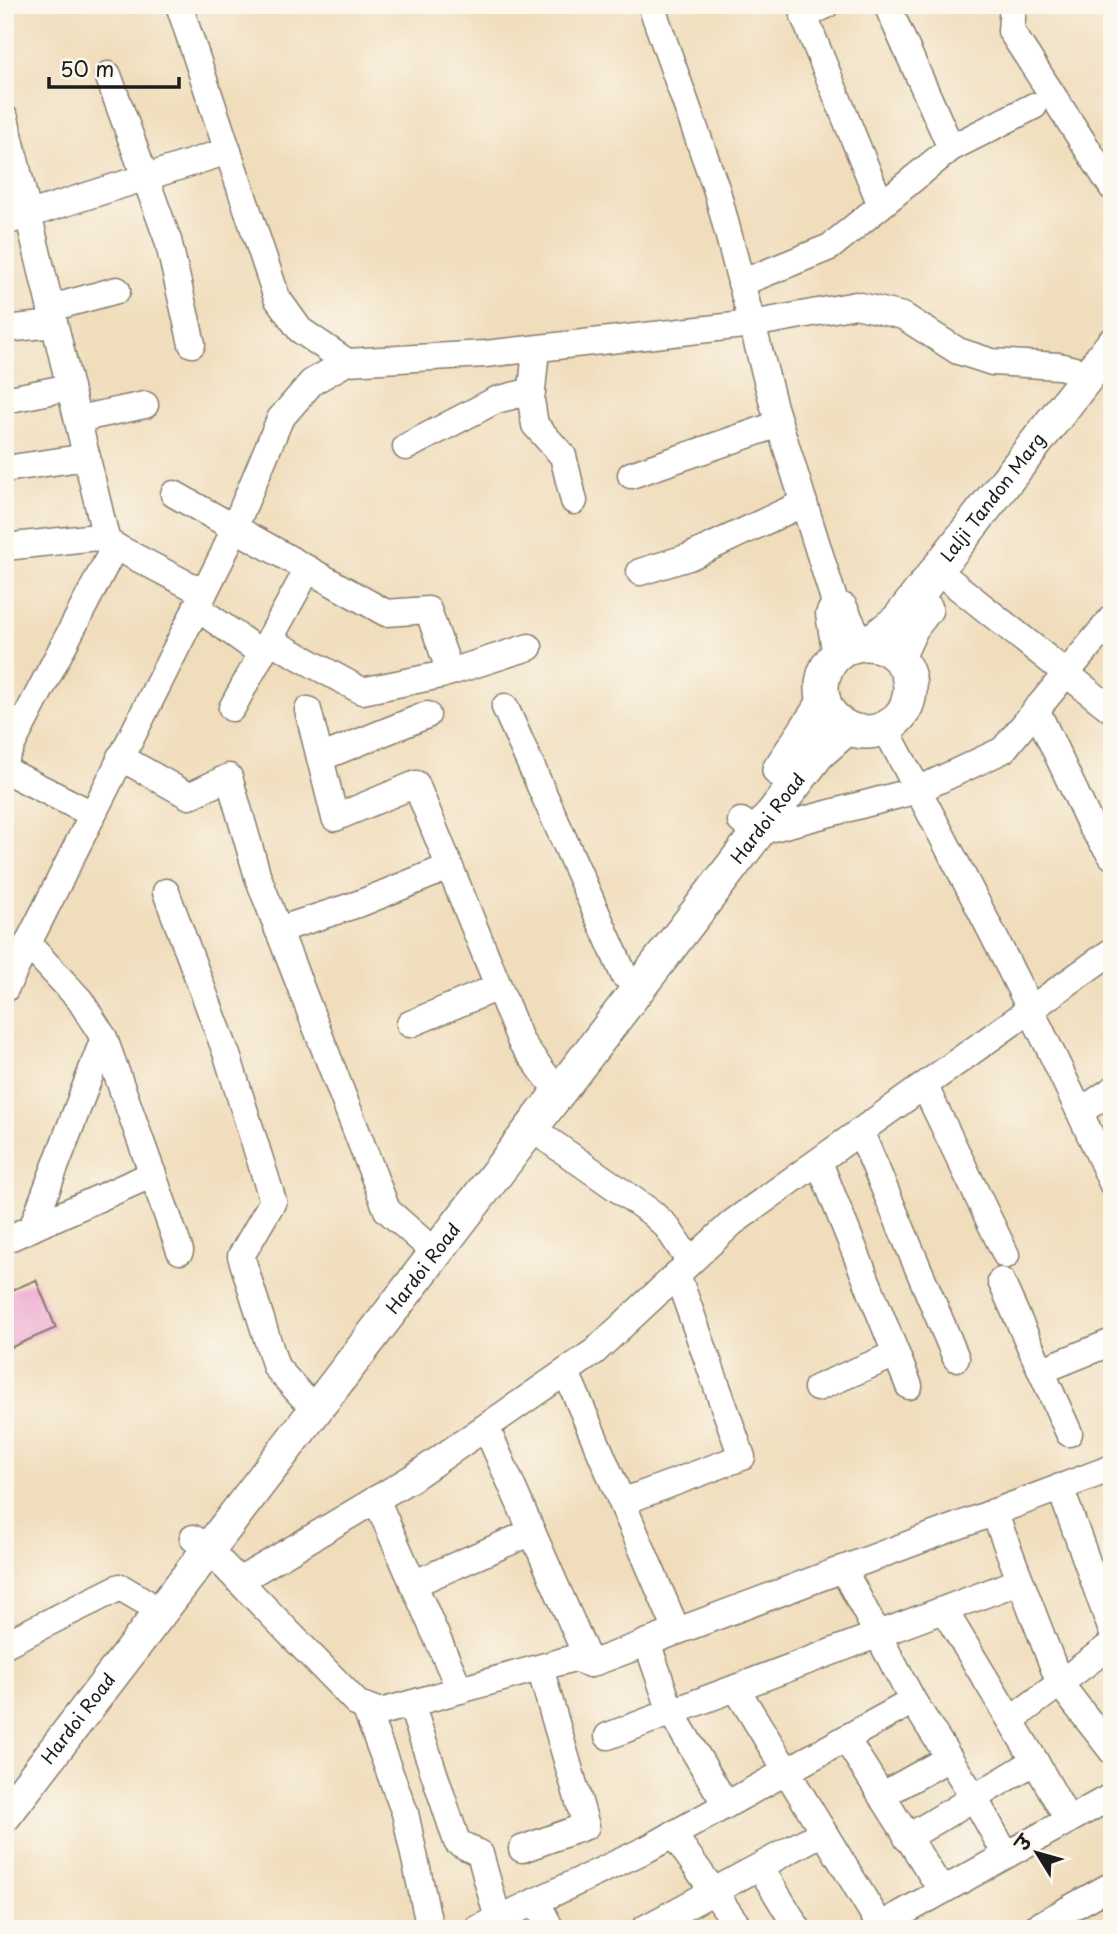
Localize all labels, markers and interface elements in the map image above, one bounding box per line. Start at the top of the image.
scale bar [49,46,178,90]
text: 50 m [60,52,114,84]
street label: Lalji Tandon Marg [933,426,1051,567]
street label: Hardoi Road [723,767,811,869]
street label: Hardoi Road [379,1217,466,1319]
street label: Hardoi Road [34,1667,121,1769]
north arrow [1002,1818,1072,1888]
text: उ [1006,1827,1039,1857]

